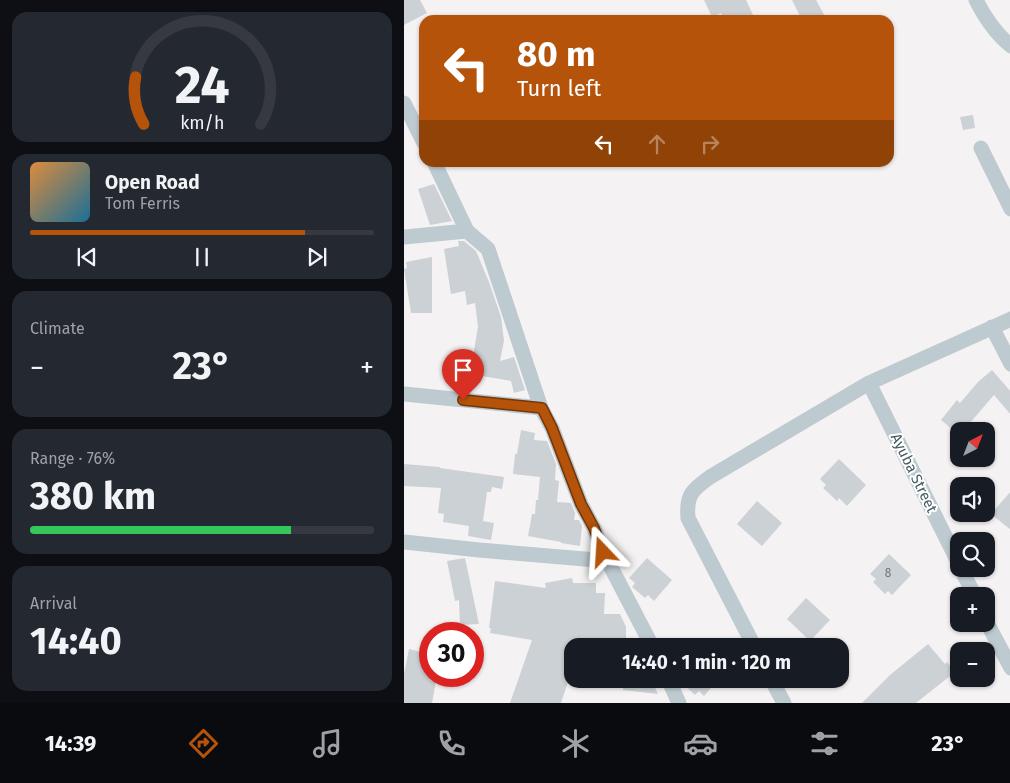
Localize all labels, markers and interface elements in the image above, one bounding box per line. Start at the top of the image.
text: 80 m [517,33,596,75]
icon: left [434,35,499,100]
text: 24 [175,54,229,117]
text: Turn left [517,75,601,102]
text: km/h [180,112,224,134]
icon: left [590,130,618,158]
icon: ahead [643,130,671,158]
icon: right [696,130,724,158]
text: Open Road [105,171,200,194]
text: Tom Ferris [105,194,180,213]
icon: previous [73,243,101,271]
icon: pause [188,243,216,271]
icon: next [303,243,331,271]
text: Climate [30,319,85,338]
text: 23° [173,343,232,389]
pin [442,349,484,400]
text: − [30,351,44,384]
text: + [360,351,374,384]
icon: arrive [449,356,477,384]
north arrow [950,422,995,468]
map controls [950,422,995,687]
street label: Ayuba Street [887,430,941,516]
text: Range · 76% [30,449,115,468]
text: 380 km [30,473,156,519]
button: sound [950,477,995,522]
position arrow [576,525,628,577]
button: search [950,532,995,577]
house number: 8 [885,566,892,580]
button: + [950,587,995,632]
text: Arrival [30,594,77,613]
text: 14:40 [30,618,122,664]
speed limit sign: 30 [419,622,484,687]
button: − [950,642,995,687]
text: 14:40 · 1 min · 120 m [622,651,791,674]
icon: directions [186,726,221,761]
icon: music [310,726,345,761]
icon: phone [434,726,469,761]
icon: climate [558,726,593,761]
icon: car [683,726,718,761]
icon: filters [807,726,842,761]
text: 14:39 [45,730,96,757]
text: 23° [931,730,965,757]

